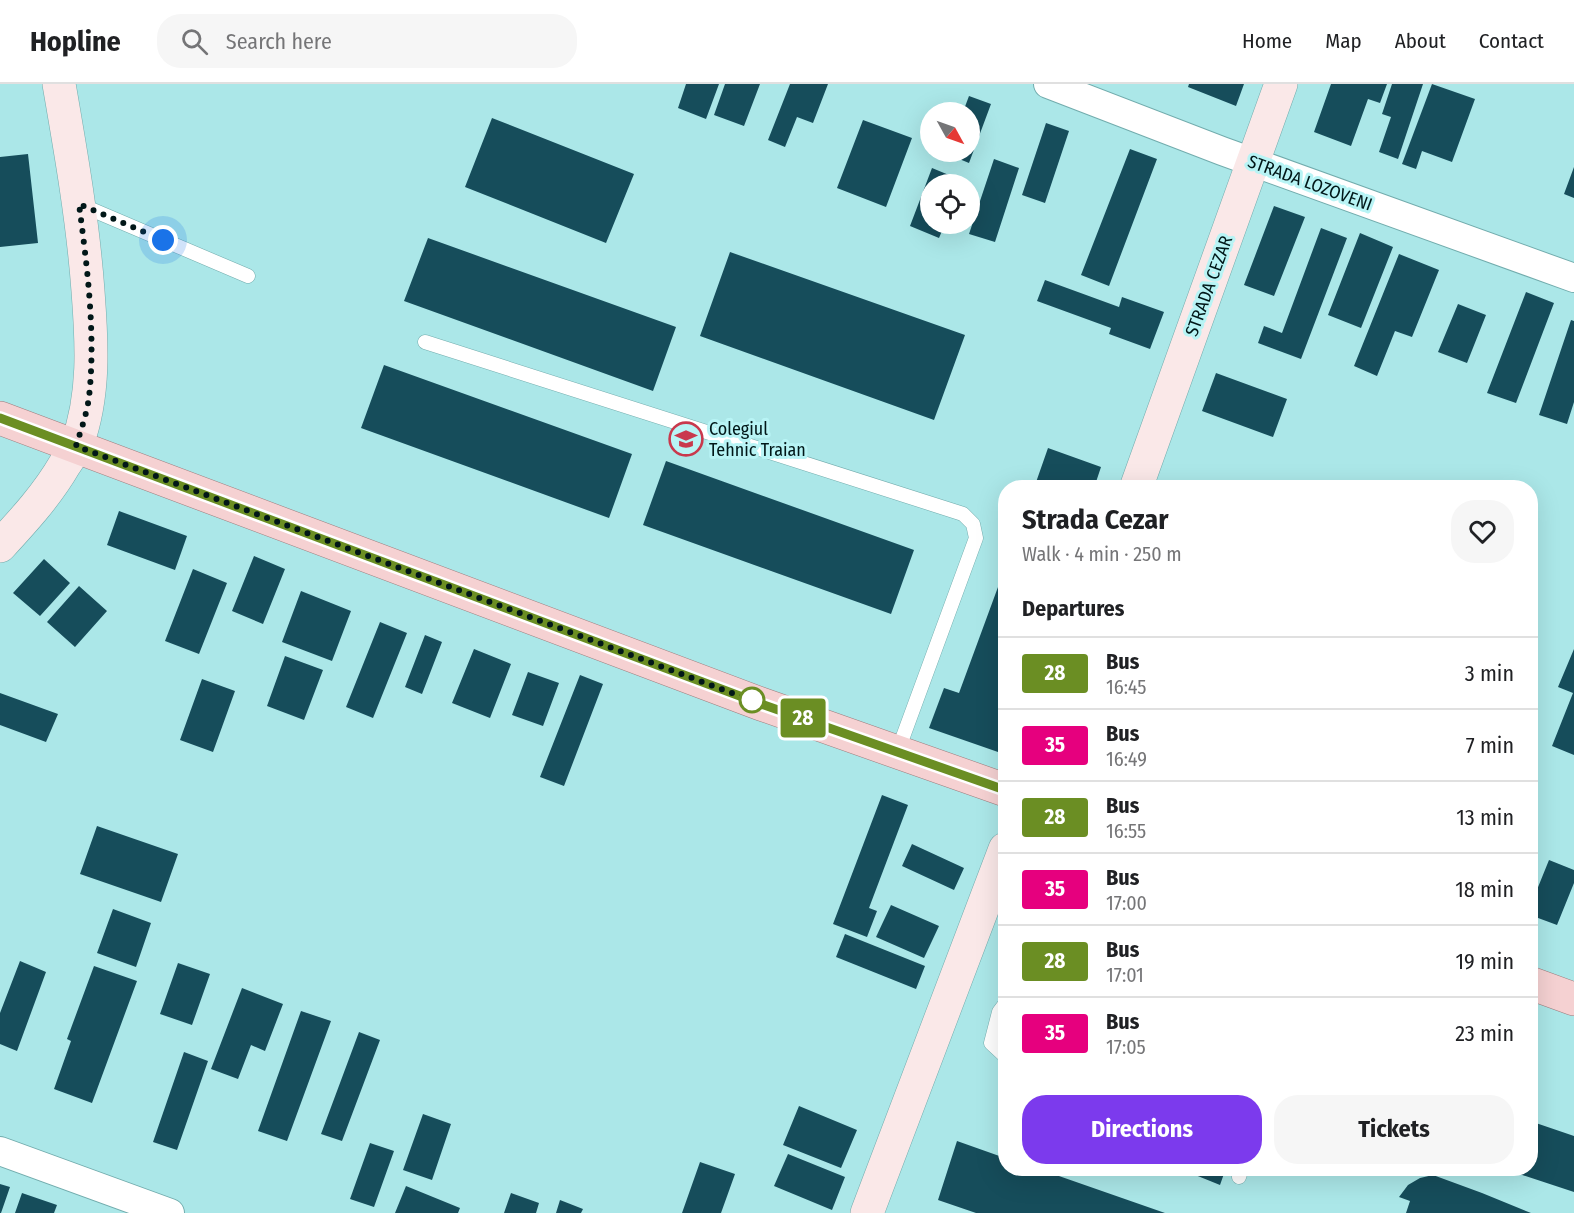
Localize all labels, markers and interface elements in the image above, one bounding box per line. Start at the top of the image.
search box [157,14,577,68]
text: Hopline [30,25,121,58]
icon: search [178,25,211,58]
text: Search here [226,28,332,55]
text: Home [1242,28,1292,54]
text: Map [1325,28,1362,54]
text: About [1395,28,1446,54]
text: Contact [1479,28,1544,54]
north arrow [920,102,980,162]
map controls [920,102,980,234]
street label: STRADA LOZOVENI [1245,150,1375,216]
button: locate [920,174,980,234]
your location [148,225,178,255]
street label: STRADA CEZAR [1181,233,1237,339]
place label: Colegiul Tehnic Traian [709,418,806,461]
school or university icon: Colegiul Tehnic Traian [668,421,704,457]
button: heart [1451,500,1514,563]
text: Strada Cezar [1022,503,1168,536]
text: Walk · 4 min · 250 m [1022,542,1182,566]
text: Departures [1022,595,1124,622]
text: Bus [1106,648,1139,675]
text: 28 [1045,660,1065,686]
text: 3 min [1465,660,1514,687]
text: 16:45 [1106,675,1147,699]
unlabelled marker [739,687,765,713]
line badge: 28 [776,698,830,738]
text: 28 [793,705,813,731]
text: Bus [1106,720,1139,747]
text: 35 [1045,732,1065,758]
text: 7 min [1466,732,1514,759]
text: 16:49 [1106,747,1147,771]
text: Bus [1106,792,1139,819]
text: 28 [1045,804,1065,830]
text: 13 min [1456,804,1514,831]
text: 16:55 [1106,819,1146,843]
text: Bus [1106,864,1139,891]
text: 35 [1045,876,1065,902]
text: 18 min [1455,876,1514,903]
text: 17:00 [1106,891,1147,915]
text: Bus [1106,936,1139,963]
text: 28 [1045,948,1065,974]
text: 19 min [1456,948,1514,975]
text: 17:01 [1106,963,1144,987]
text: Bus [1106,1008,1139,1035]
text: 35 [1045,1020,1065,1046]
text: 23 min [1455,1020,1514,1047]
text: 17:05 [1106,1035,1146,1059]
button: Directions [1022,1095,1262,1164]
button: Tickets [1274,1095,1514,1164]

